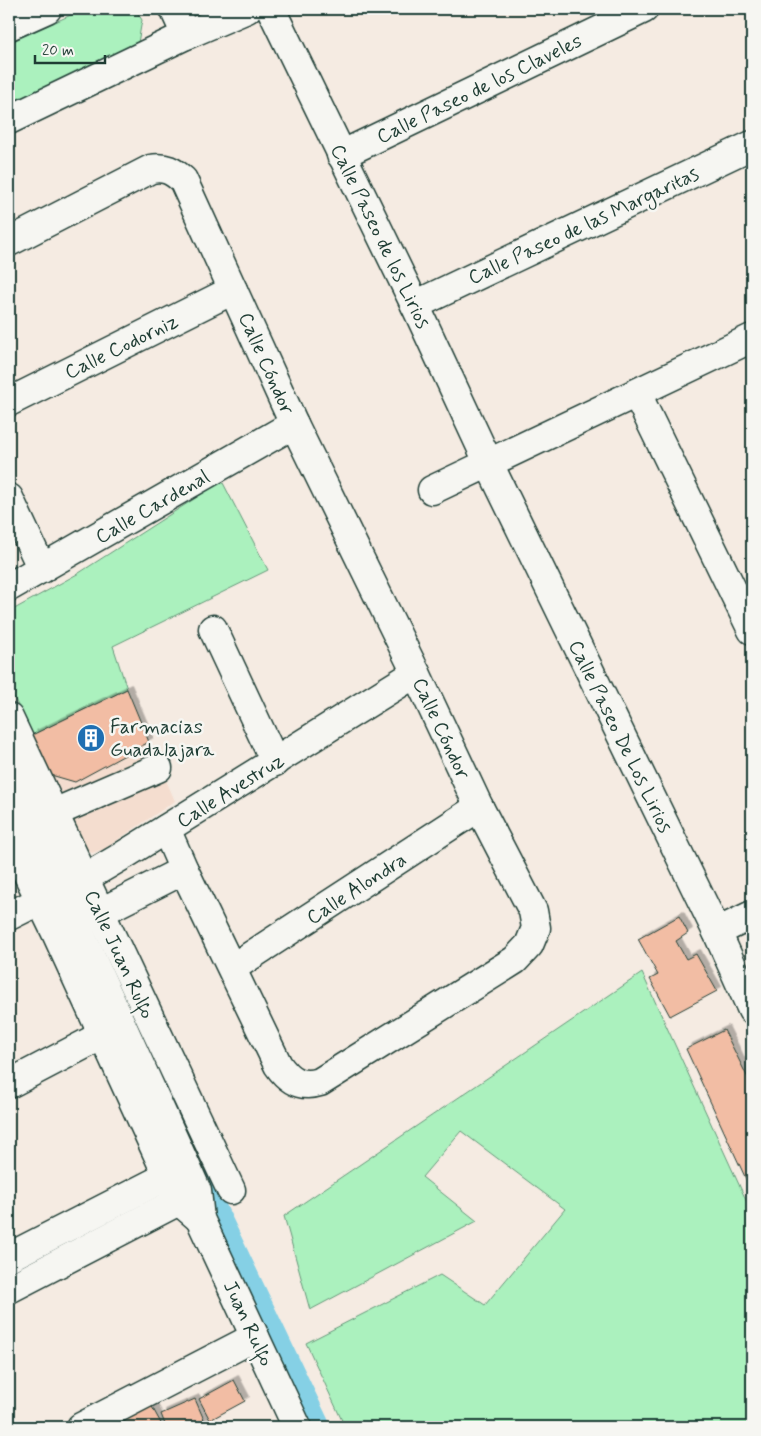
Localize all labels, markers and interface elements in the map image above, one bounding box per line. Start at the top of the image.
street label: Calle Paseo de los Claveles [372,28,587,151]
scale bar [35,32,105,64]
text: 20 m [42,41,74,61]
street label: Calle Paseo de los Lirios [323,140,436,333]
street label: Calle Paseo de las Margaritas [464,161,704,293]
street label: Calle Codorniz [60,308,183,386]
street label: Calle Cóndor [231,308,300,420]
street label: Calle Cardenal [91,464,215,551]
street label: Calle Paseo De Los Lirios [561,636,678,838]
street label: Calle Cóndor [405,673,476,784]
place label: Farmacias Guadalajara [110,714,215,764]
building icon: Farmacias Guadalajara [76,723,106,753]
street label: Calle Avestruz [172,747,290,835]
street label: Calle Alondra [302,847,412,932]
street label: Calle Juan Rulfo [75,886,160,1024]
street label: Juan Rulfo [214,1276,279,1372]

